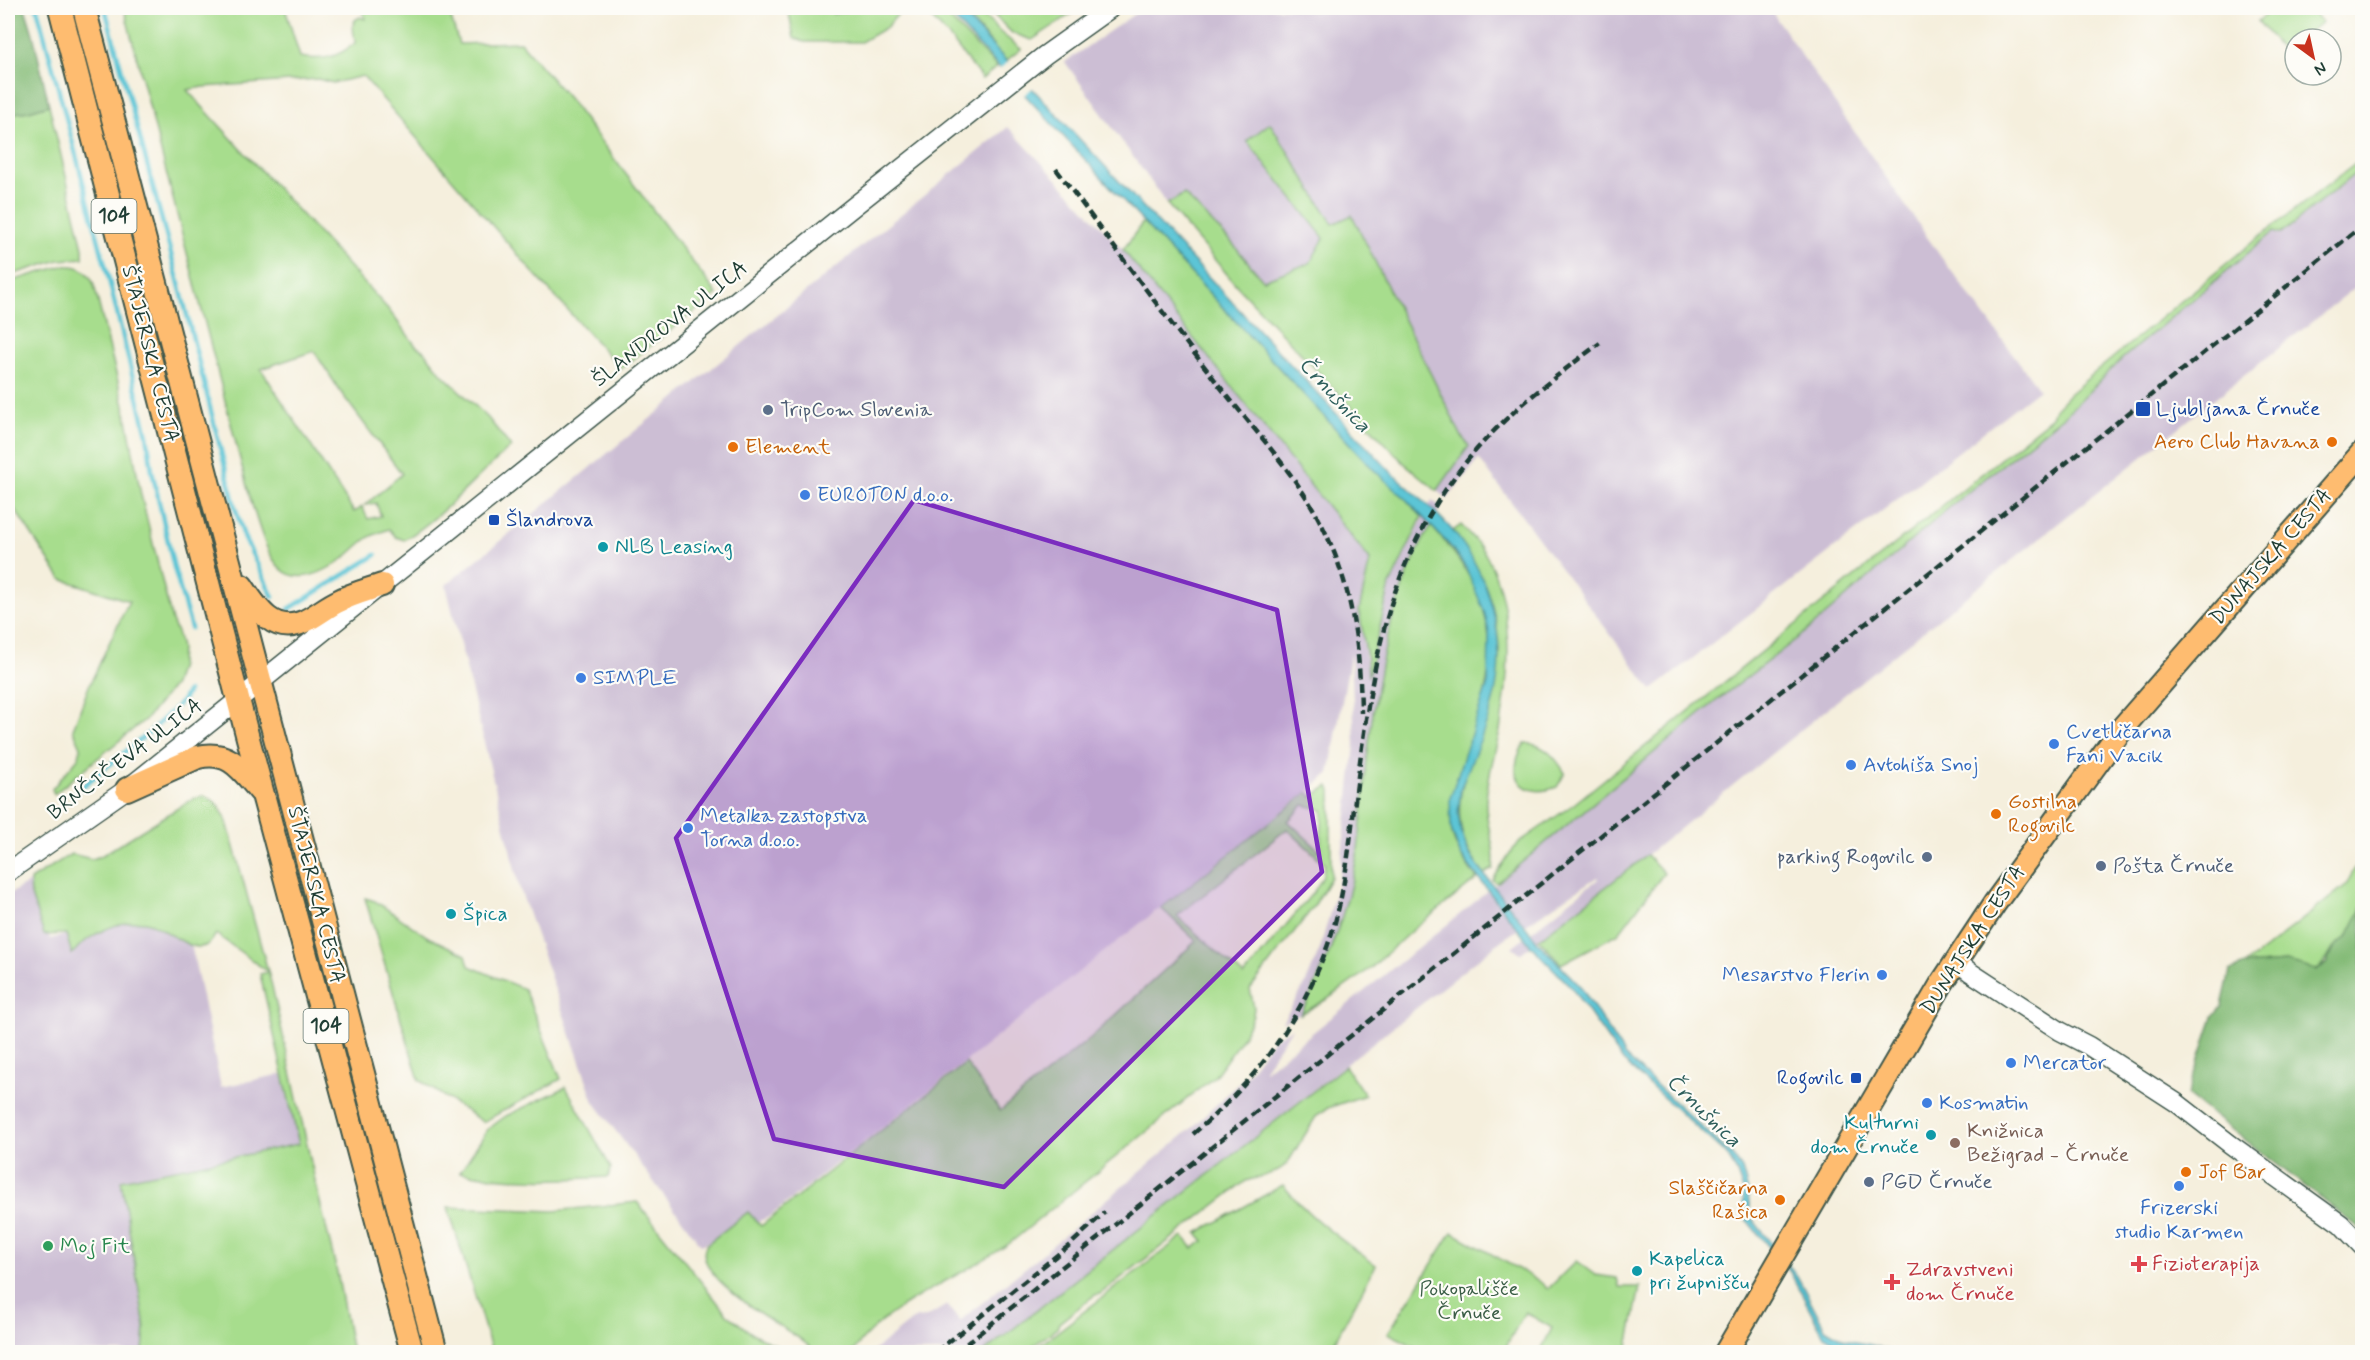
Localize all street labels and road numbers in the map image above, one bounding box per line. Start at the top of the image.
road number: 104 [92,199,136,233]
street label: ŠLANDROVA ULICA [586,254,754,394]
street label: ŠTAJERSKA CESTA [114,262,186,446]
street label: DUNAJSKA CESTA [2204,482,2338,632]
street label: BRNČIČEVA ULICA [42,691,208,827]
street label: ŠTAJERSKA CESTA [280,803,352,987]
street label: DUNAJSKA CESTA [1914,860,2032,1020]
road number: 104 [304,1009,348,1043]

